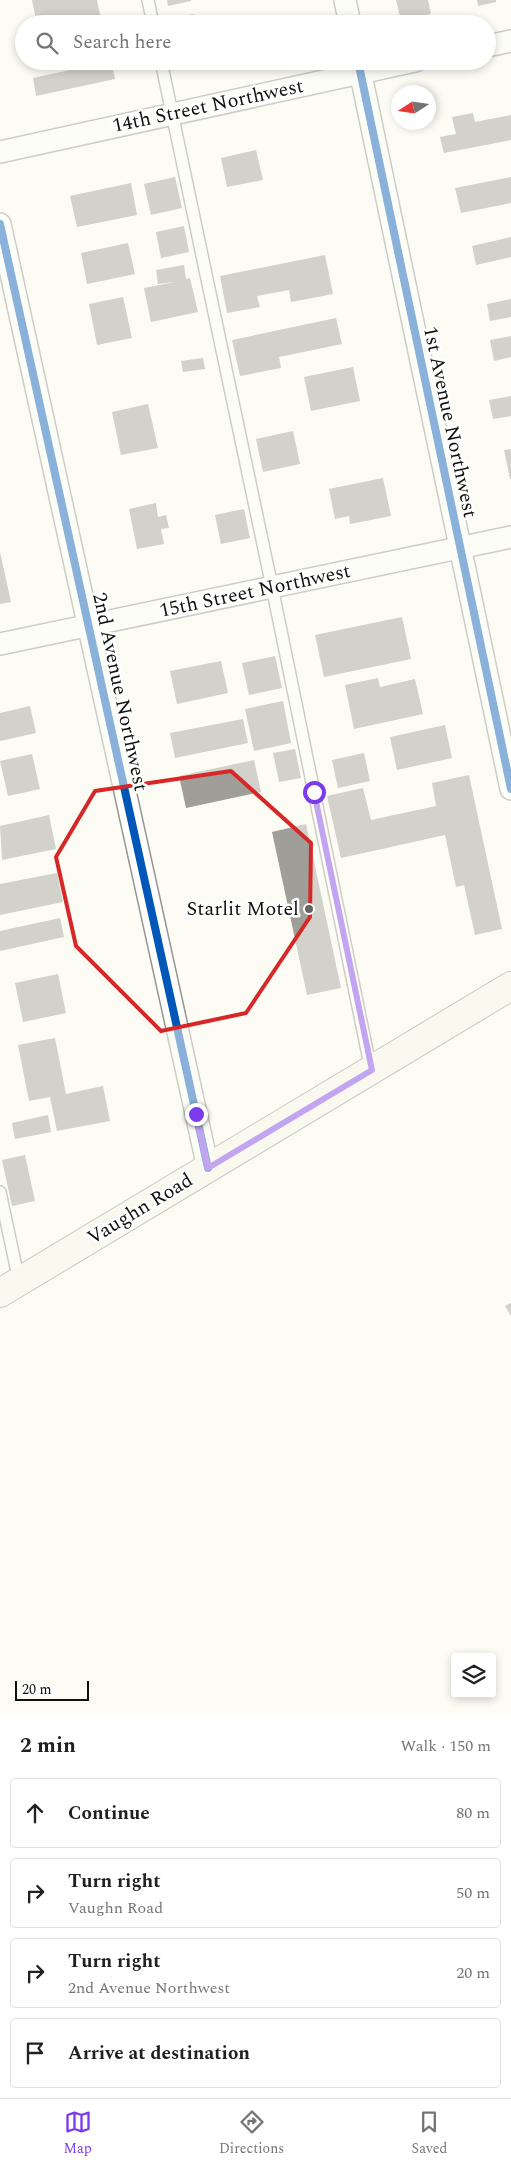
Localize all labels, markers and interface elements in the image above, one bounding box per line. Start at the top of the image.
search box [15,15,496,70]
text: Search here [73,28,172,57]
icon: search [33,29,61,57]
street label: 14th Street Northwest [110,71,306,141]
north arrow [391,85,436,130]
street label: 1st Avenue Northwest [415,323,485,521]
street label: 15th Street Northwest [157,556,353,626]
street label: 2nd Avenue Northwest [84,590,156,794]
route start [303,781,326,804]
place label: Starlit Motel [187,894,299,924]
marker: Starlit Motel [303,903,315,915]
route end [185,1103,208,1126]
street label: Vaughn Road [81,1166,199,1252]
map controls [451,1653,496,1698]
button: layers [451,1653,496,1698]
scale bar [15,1678,89,1701]
text: 20 m [22,1679,52,1700]
text: 2 min [20,1730,76,1762]
text: Walk · 150 m [400,1734,491,1758]
icon: ahead [21,1799,49,1827]
text: Continue [68,1799,150,1828]
text: 80 m [456,1801,490,1825]
text: Turn right [68,1867,161,1896]
icon: right [21,1879,49,1907]
text: 50 m [456,1881,490,1905]
text: Vaughn Road [68,1896,163,1920]
text: Turn right [68,1947,161,1976]
icon: right [21,1959,49,1987]
text: 20 m [456,1961,490,1985]
text: 2nd Avenue Northwest [68,1976,230,2000]
icon: arrive [21,2039,49,2067]
text: Arrive at destination [68,2039,250,2068]
tab: Map [64,2108,92,2159]
tab: Directions [219,2108,284,2159]
tab: Saved [412,2108,447,2159]

